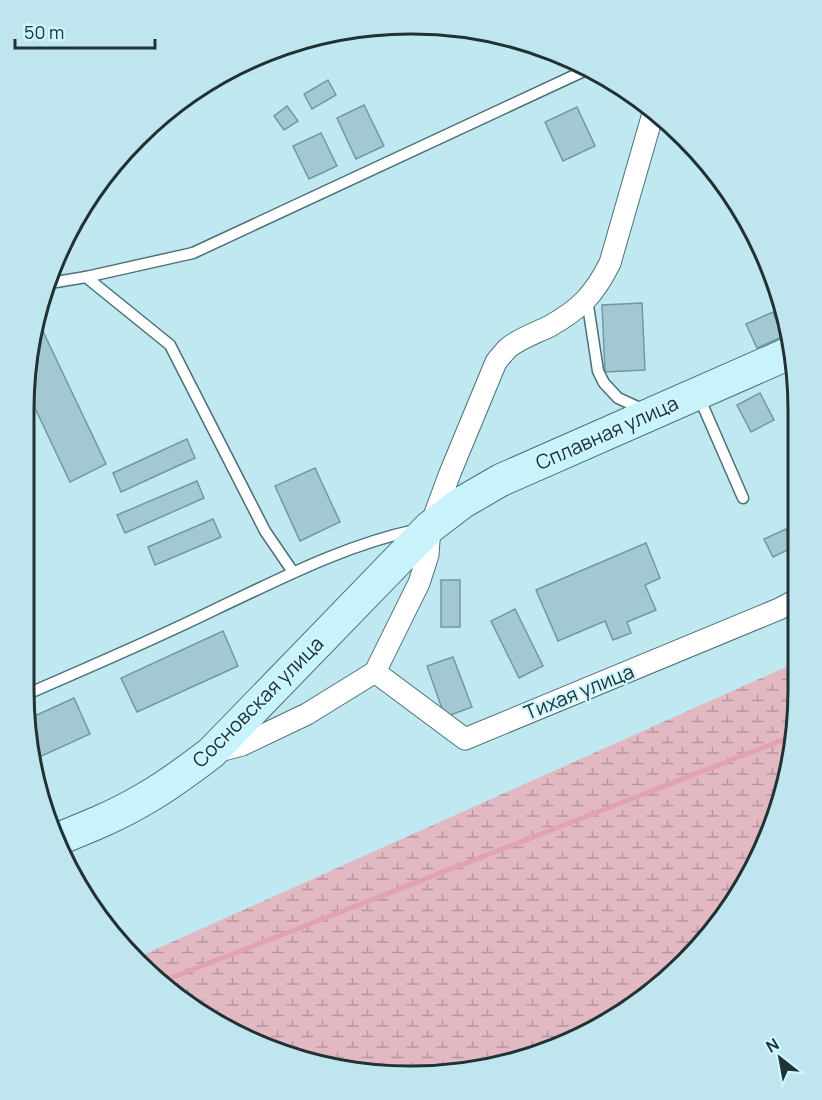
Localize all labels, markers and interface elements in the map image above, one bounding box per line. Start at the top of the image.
scale bar [15,12,154,50]
text: 50 m [24,20,64,44]
street label: Сплавная улица [531,389,682,476]
street label: Сосновская улица [186,630,329,773]
street label: Тихая улица [520,657,638,726]
north arrow [750,1028,810,1088]
text: N [762,1033,783,1058]

